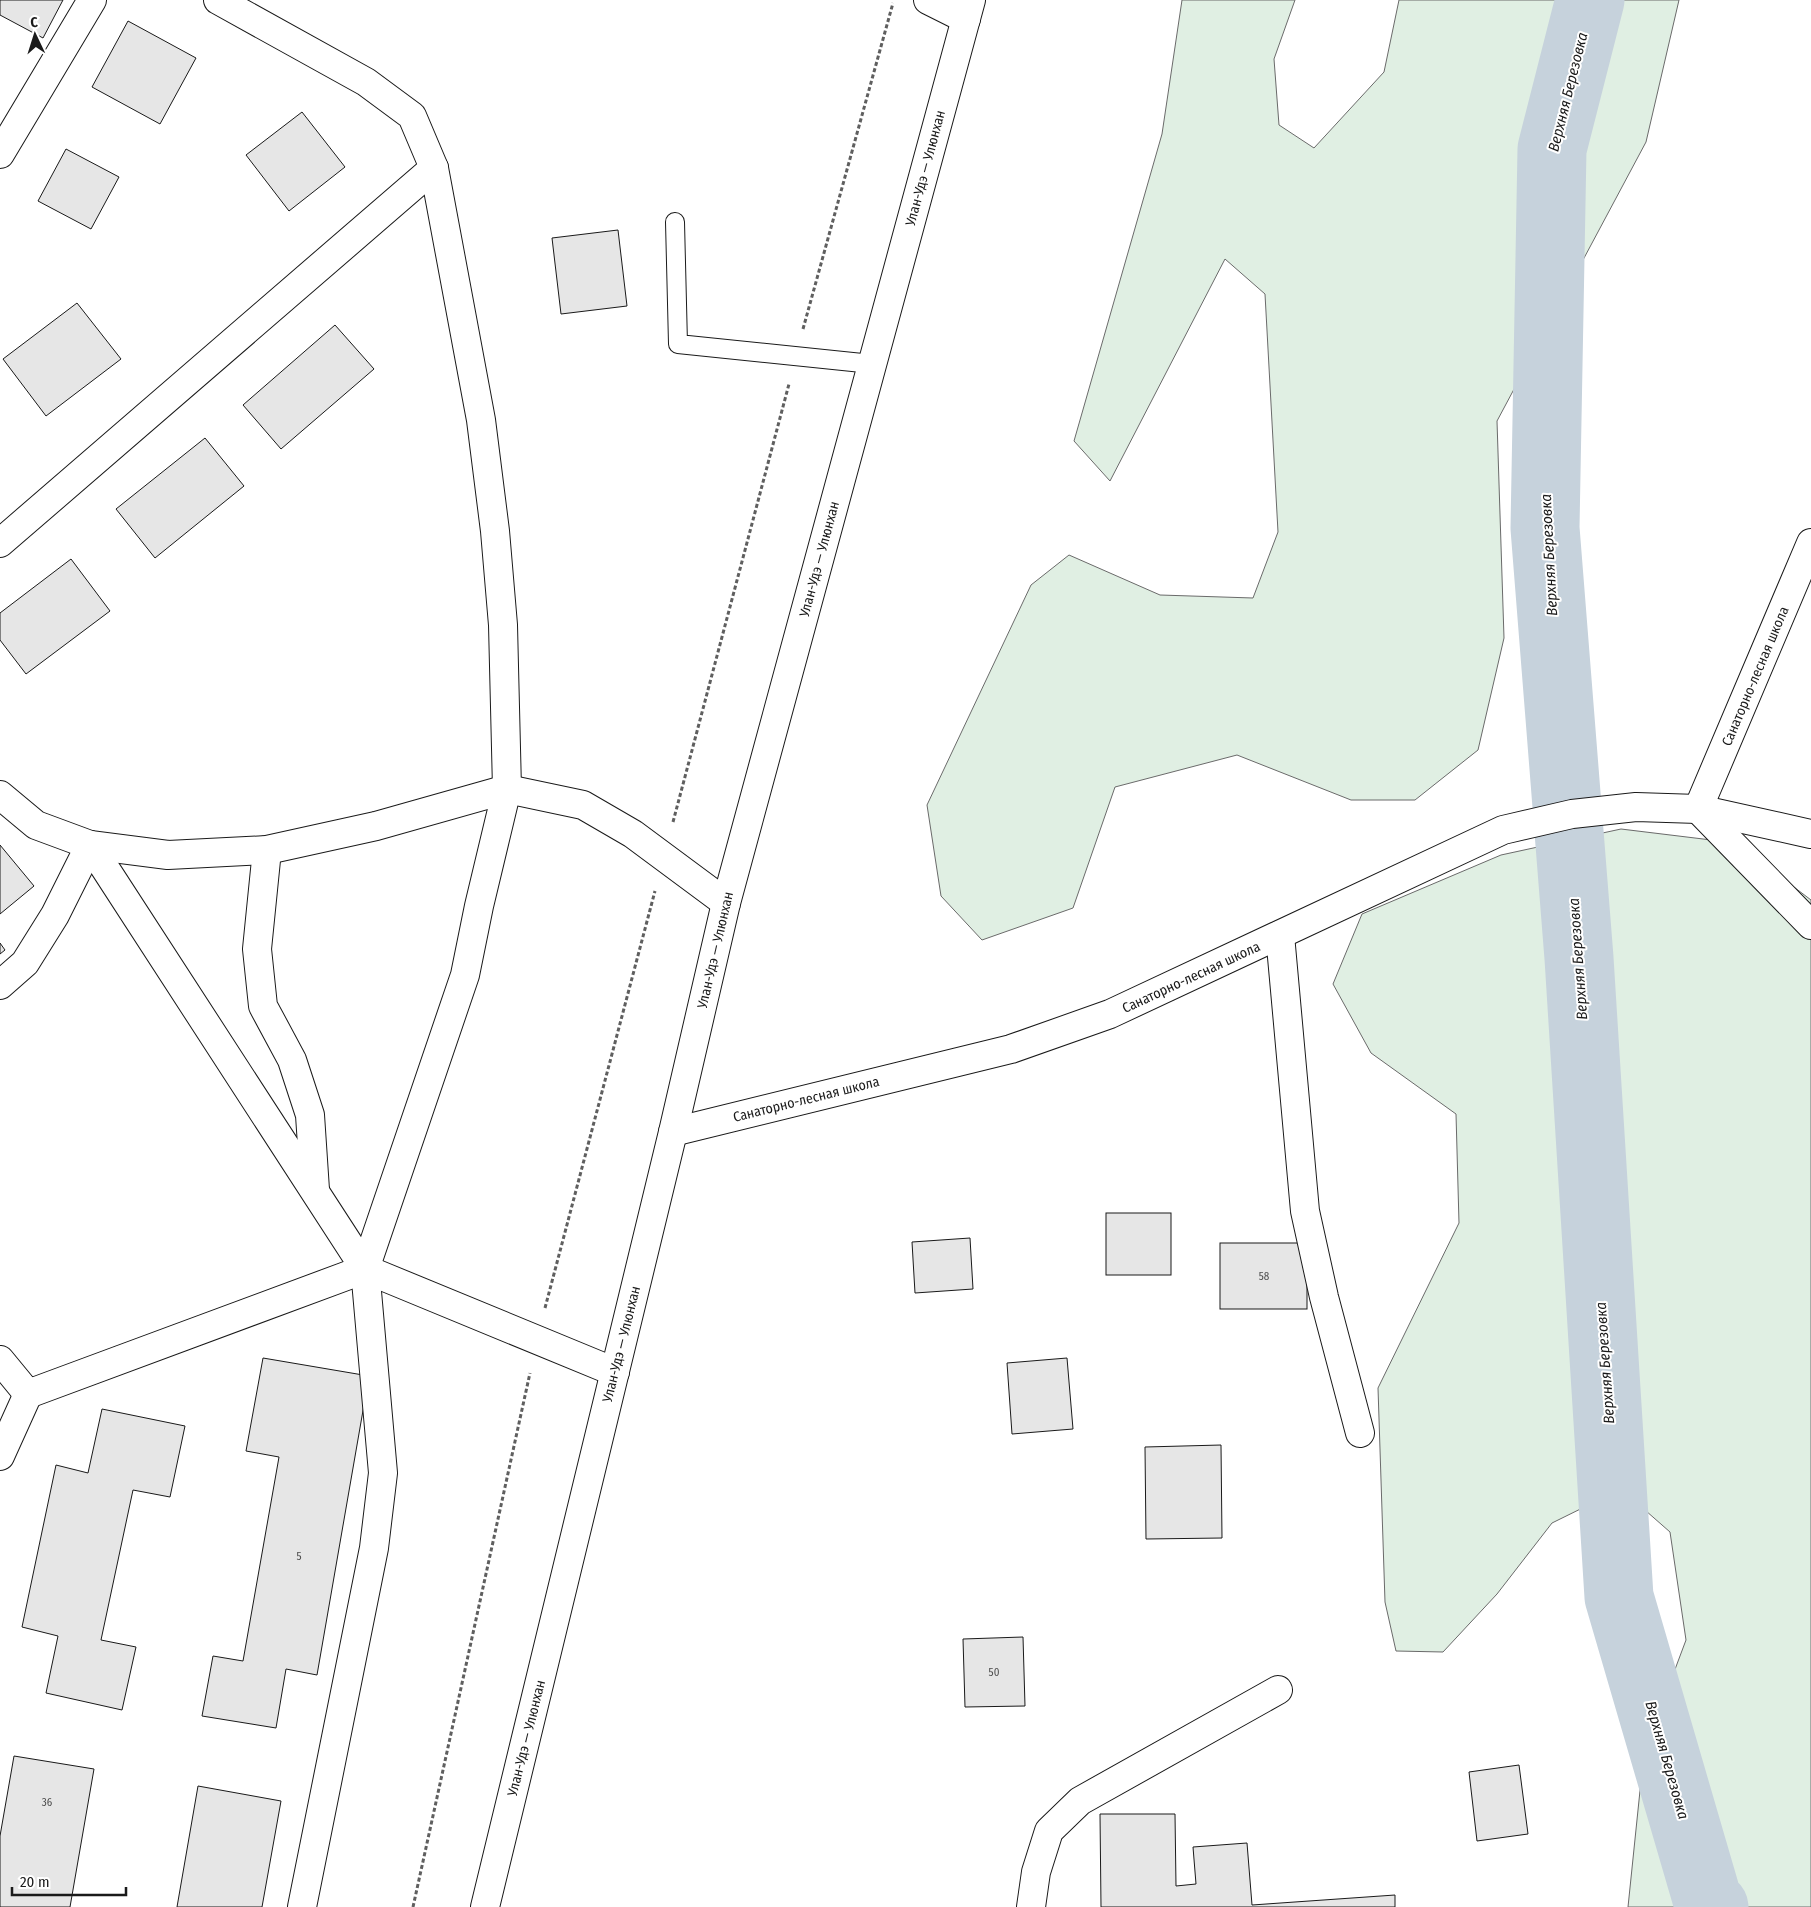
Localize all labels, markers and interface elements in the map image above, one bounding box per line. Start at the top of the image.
north arrow [10,10,60,60]
text: С [30,14,39,31]
water label: Верхняя Березовка [1544,30,1592,153]
street label: Улан-Удэ — Улюнхан [902,108,949,229]
water label: Верхняя Березовка [1537,493,1561,616]
street label: Улан-Удэ — Улюнхан [796,499,843,620]
street label: Санаторно-лесная школа [1718,604,1793,749]
street label: Улан-Удэ — Улюнхан [694,890,737,1011]
water label: Верхняя Березовка [1565,897,1591,1021]
street label: Санаторно-лесная школа [1120,938,1263,1017]
street label: Санаторно-лесная школа [731,1073,881,1126]
house number: 58 [1259,1270,1270,1283]
street label: Улан-Удэ — Улюнхан [599,1284,644,1405]
water label: Верхняя Березовка [1592,1301,1618,1425]
house number: 5 [296,1550,302,1563]
house number: 50 [989,1666,1000,1679]
street label: Улан-Удэ — Улюнхан [504,1678,549,1799]
water label: Верхняя Березовка [1642,1699,1693,1821]
house number: 36 [42,1796,53,1809]
scale bar [12,1864,126,1896]
text: 20 m [20,1873,50,1891]

